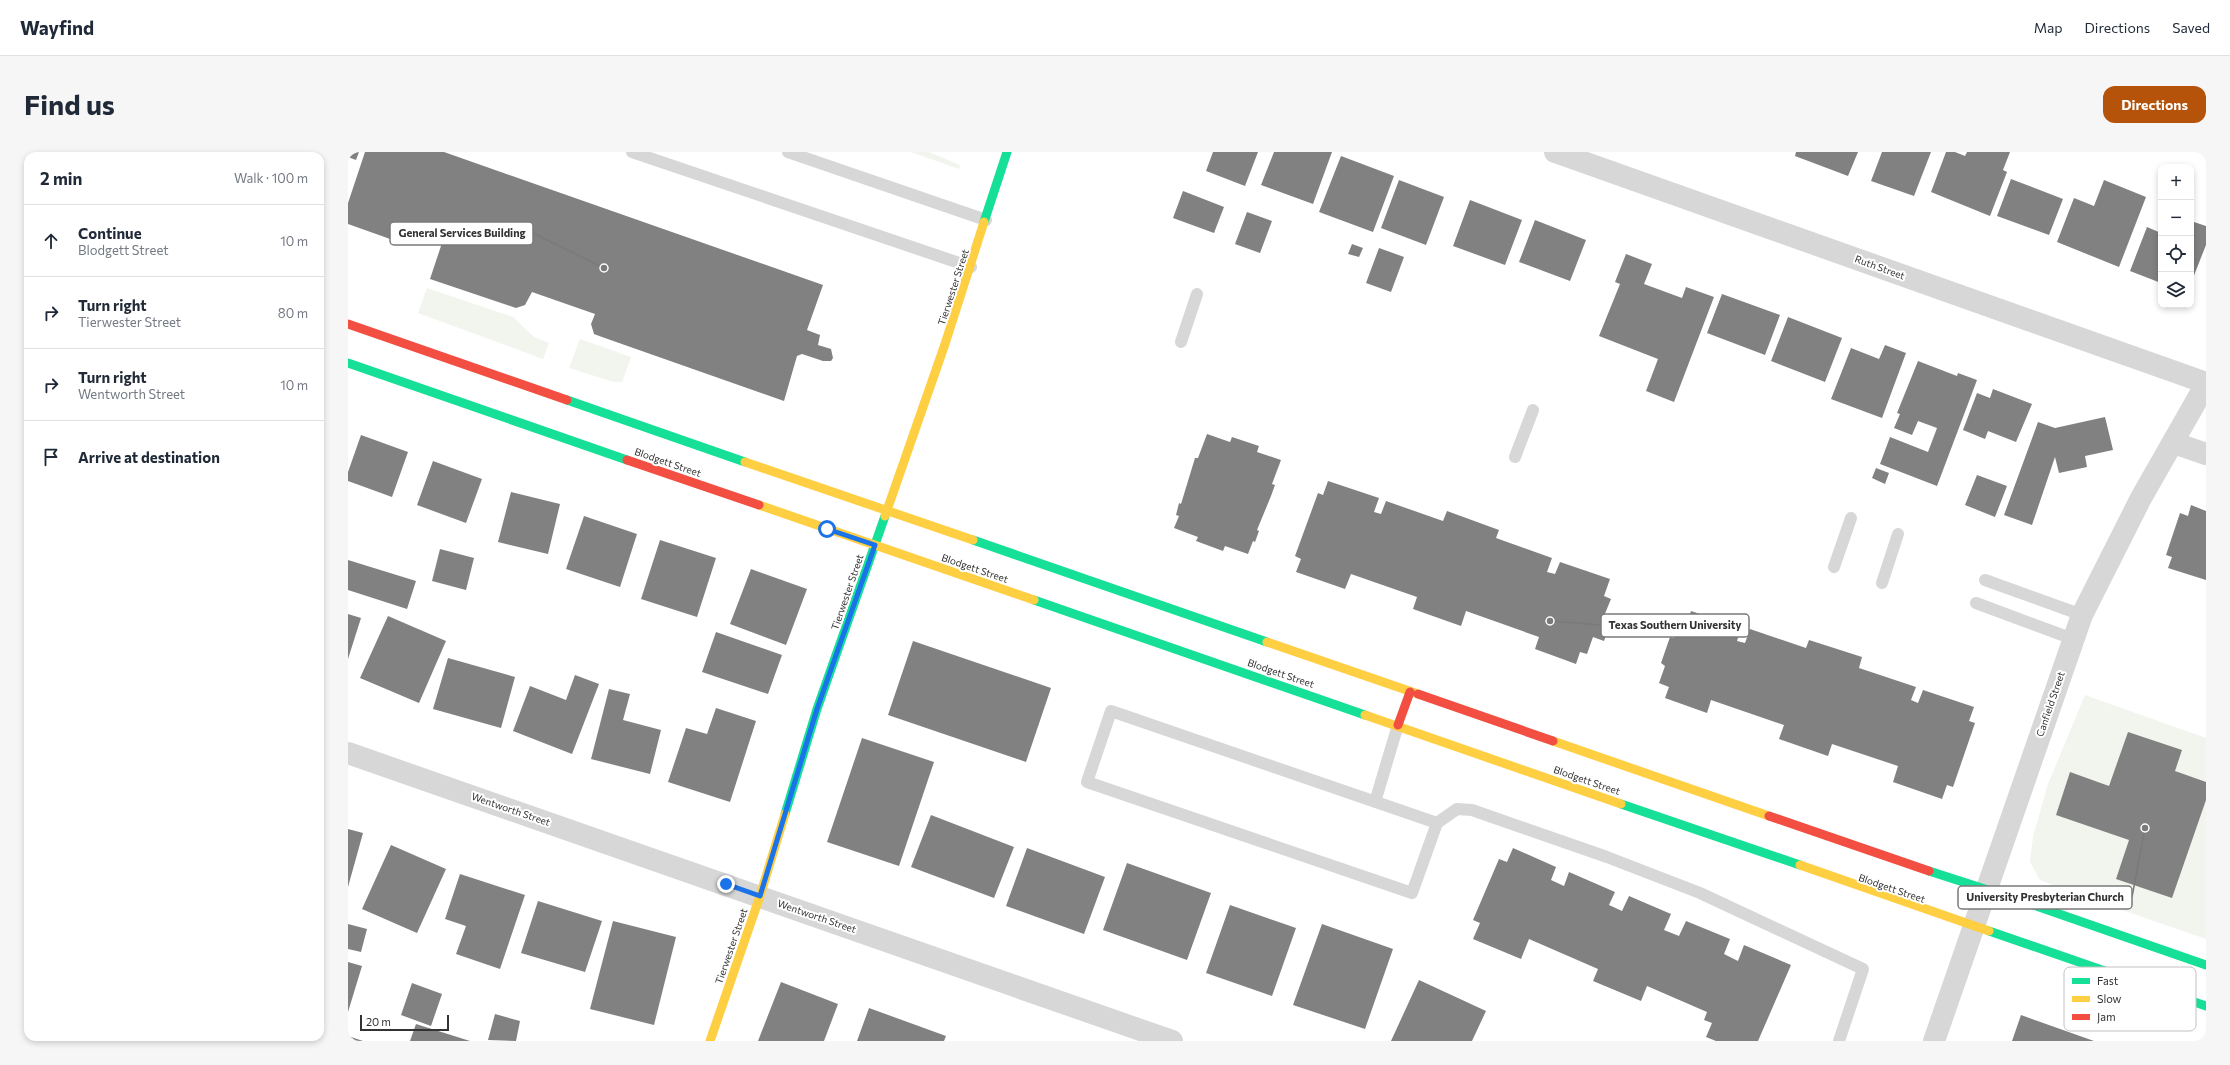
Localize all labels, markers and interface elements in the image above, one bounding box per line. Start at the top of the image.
text: Wayfind [20,16,94,39]
text: Map [2034,19,2063,36]
text: Directions [2085,19,2150,36]
text: Saved [2172,19,2210,36]
button: Directions [2103,86,2206,123]
text: Find us [24,87,115,121]
map controls [2158,164,2194,308]
button: + [2158,164,2194,200]
text: 2 min [40,168,82,189]
text: Walk · 100 m [234,170,308,186]
button: − [2158,200,2194,236]
callout: General Services Building [390,222,533,245]
text: Continue [78,224,142,242]
text: General Services Building [398,226,526,239]
icon: ahead [40,230,62,252]
text: 10 m [280,233,308,249]
button: locate [2158,236,2194,272]
text: Blodgett Street [78,242,169,258]
street label: Tierwester Street [935,247,971,327]
street label: Ruth Street [1853,252,1907,282]
button: layers [2158,272,2194,308]
text: Turn right [78,296,147,314]
icon: right [40,302,62,324]
text: 80 m [278,305,308,321]
text: Tierwester Street [78,314,181,330]
text: Turn right [78,368,147,386]
icon: right [40,374,62,396]
text: 10 m [280,377,308,393]
text: Wentworth Street [78,386,185,402]
street label: Blodgett Street [633,445,703,479]
icon: arrive [40,446,62,468]
text: Arrive at destination [78,448,220,466]
route start [818,520,836,538]
street label: Blodgett Street [940,551,1010,585]
street label: Tierwester Street [828,553,866,631]
callout: Texas Southern University [1601,614,1749,637]
text: Texas Southern University [1609,618,1741,631]
street label: Blodgett Street [1246,656,1316,690]
street label: Canfield Street [2033,670,2067,738]
street label: Blodgett Street [1552,763,1622,797]
street label: Wentworth Street [470,790,552,828]
street label: Blodgett Street [1857,871,1927,905]
route end [717,875,735,893]
callout: University Presbyterian Church [1958,886,2132,909]
text: University Presbyterian Church [1966,890,2124,903]
street label: Wentworth Street [776,897,858,935]
street label: Tierwester Street [712,907,750,985]
legend [2064,967,2196,1031]
text: Fast [2097,974,2119,987]
text: Slow [2097,992,2122,1005]
text: Jam [2097,1010,2116,1024]
scale bar [360,1013,449,1032]
text: 20 m [366,1015,391,1028]

